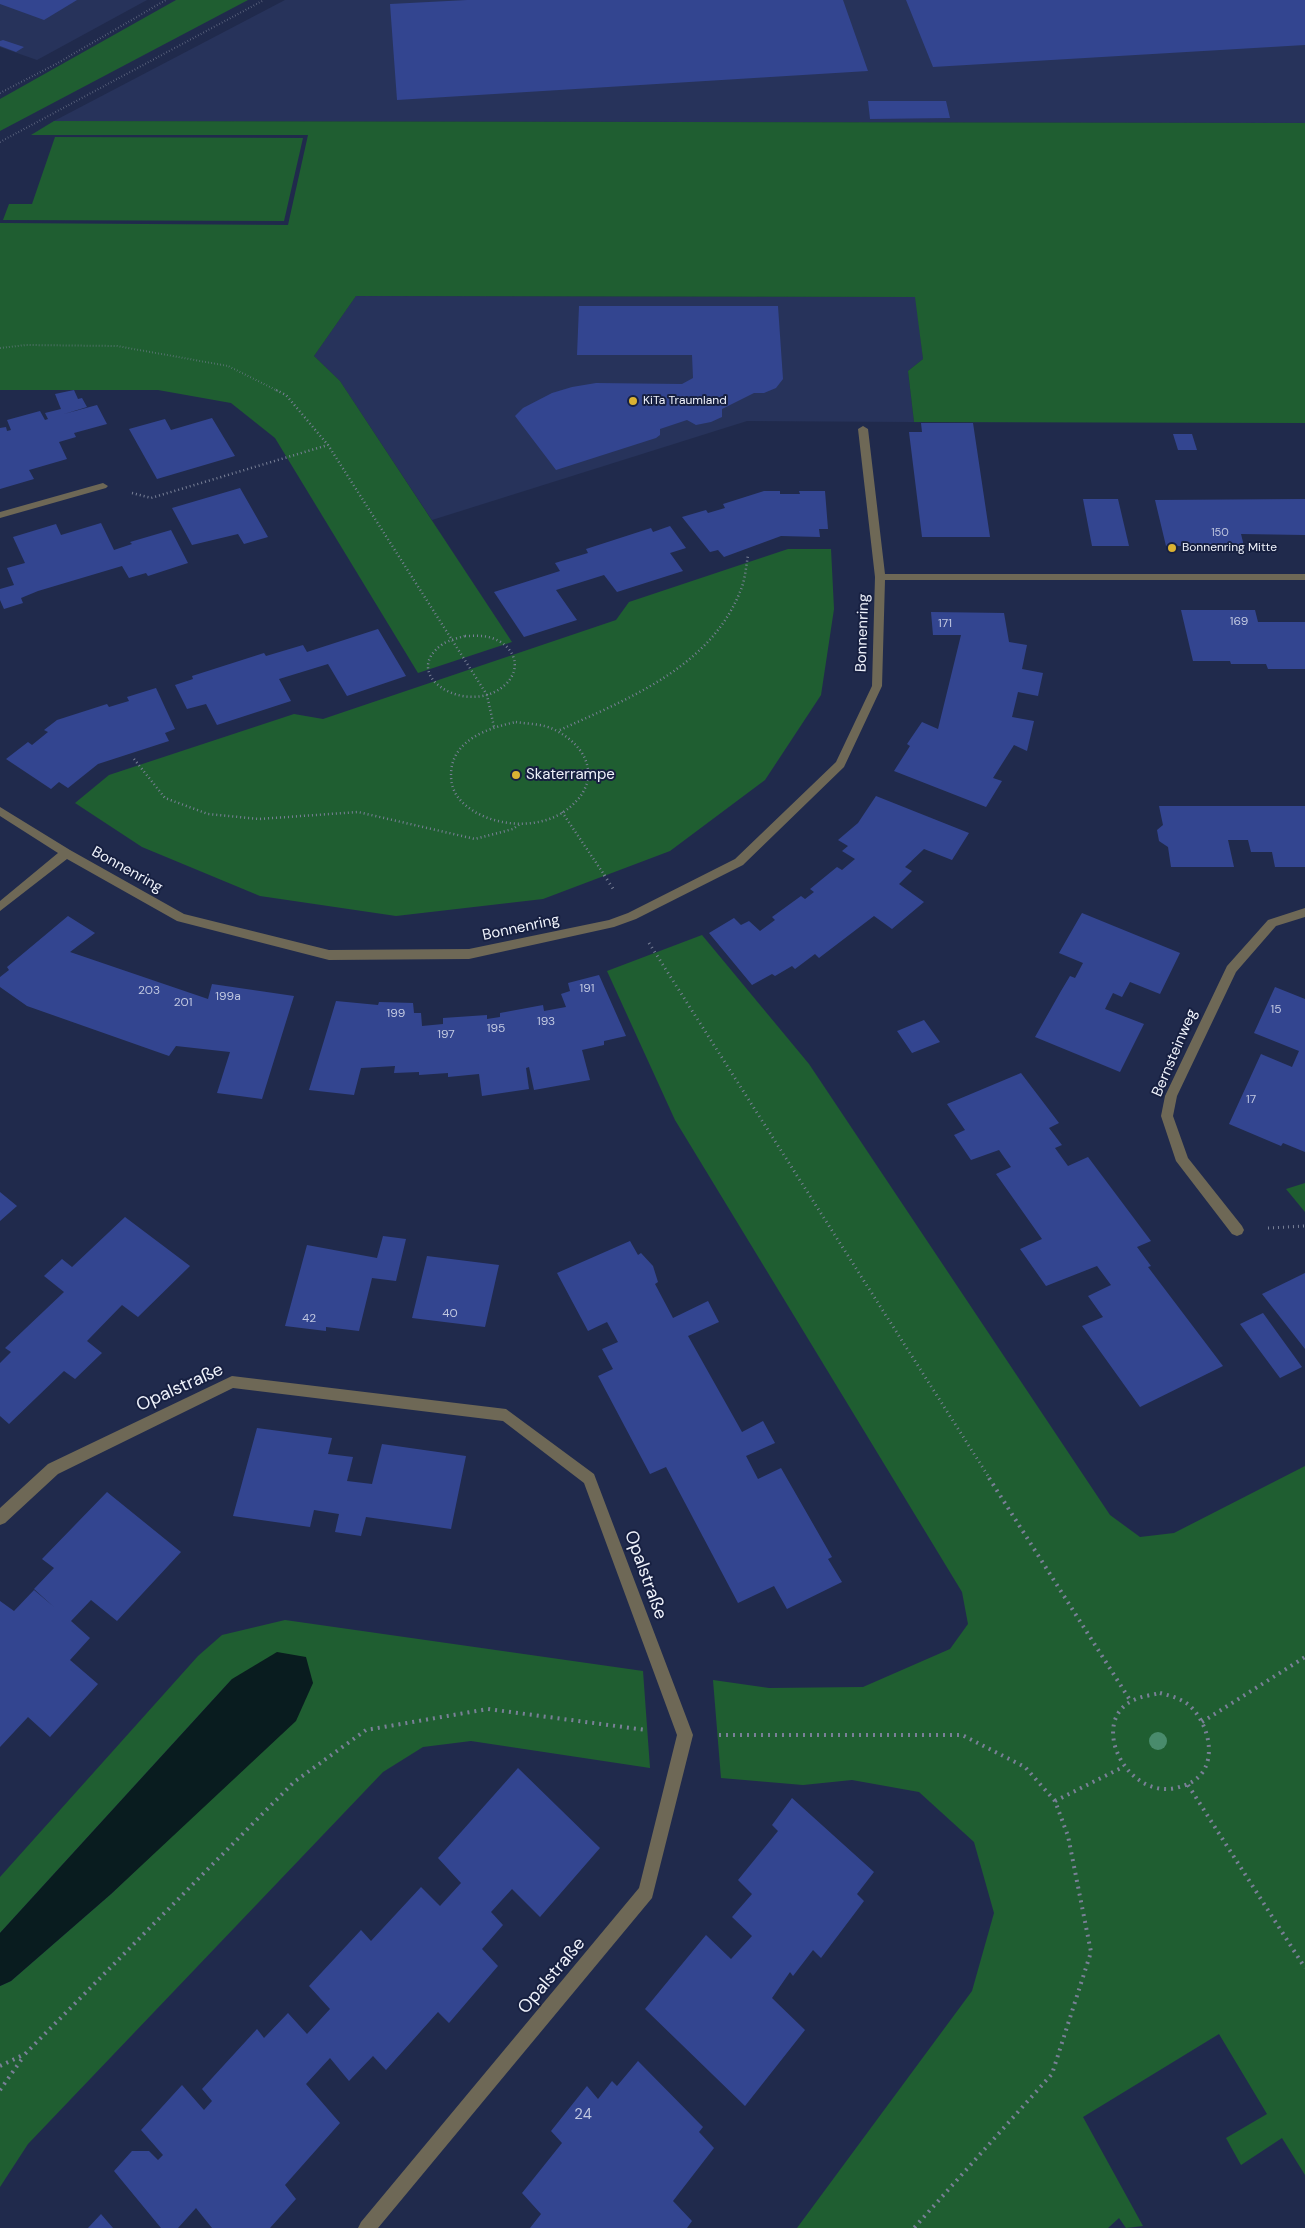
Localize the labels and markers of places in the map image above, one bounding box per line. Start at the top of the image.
place label: KiTa Traumland [643,394,727,408]
marker: KiTa Traumland [627,395,639,407]
place label: Bonnenring Mitte [1182,541,1277,555]
marker: Bonnenring Mitte [1166,542,1178,554]
place label: Skaterrampe [526,766,615,784]
marker: Skaterrampe [510,769,522,781]

